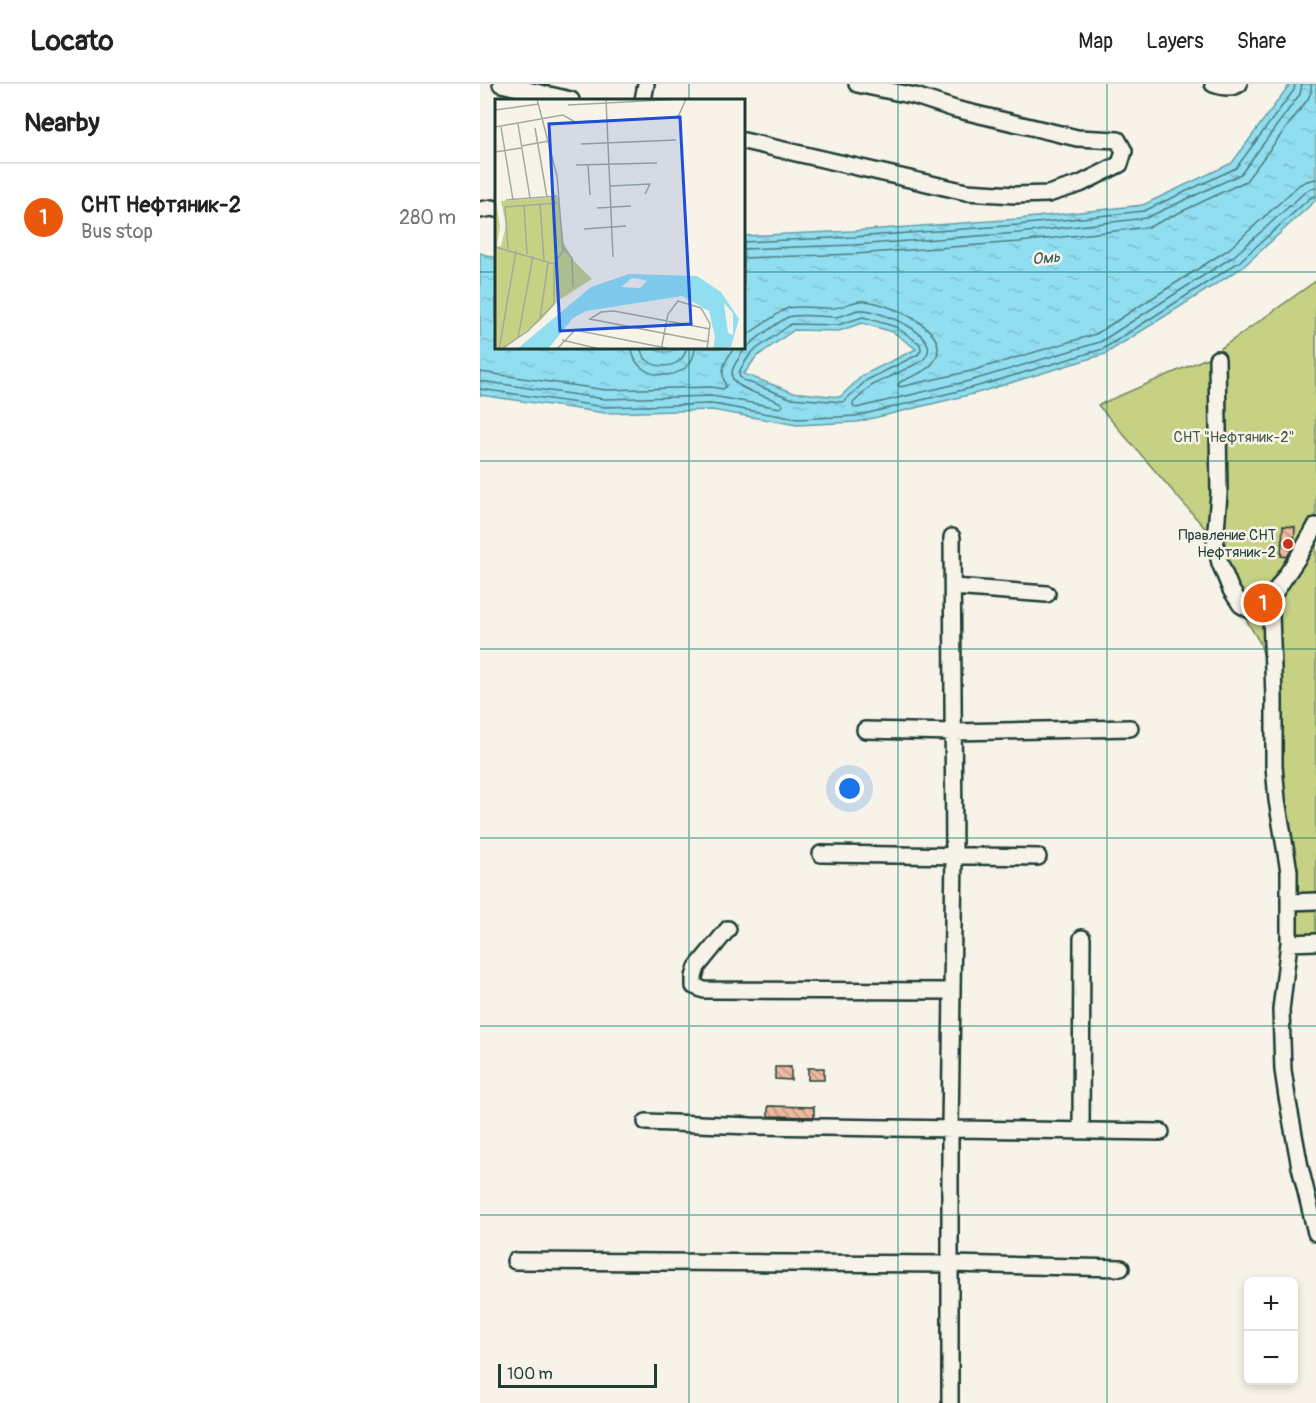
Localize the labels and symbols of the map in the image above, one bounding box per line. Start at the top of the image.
inset map [495,99,746,350]
water label: Омь [1031,247,1062,269]
park label: СНТ "Нефтяник-2" [1173,428,1295,447]
place label: Правление СНТ Нефтяник-2 [1178,526,1276,562]
marker: Правление СНТ Нефтяник-2 [1281,537,1295,551]
pin: 1 [1244,580,1282,626]
your location [835,774,864,803]
scale bar [498,1361,657,1388]

